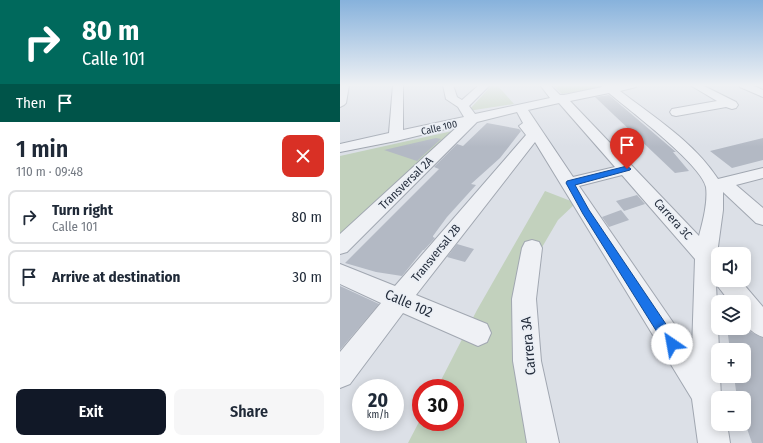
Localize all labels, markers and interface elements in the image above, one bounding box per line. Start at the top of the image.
text: 80 m [82,14,139,47]
icon: right [16,16,68,68]
text: Calle 101 [82,48,145,70]
icon: arrive [54,92,76,114]
text: Then [16,94,46,112]
street label: Calle 100 [420,118,458,138]
pin [610,128,644,169]
icon: arrive [616,134,638,156]
text: 1 min [16,135,68,163]
button: close [282,135,324,177]
street label: Transversal 2A [376,153,436,212]
text: 110 m · 09:48 [16,164,83,179]
street label: Carrera 3C [651,196,695,242]
text: Turn right [52,201,113,219]
icon: right [18,206,40,228]
text: 80 m [292,208,322,226]
text: Calle 101 [52,219,98,234]
street label: Transversal 2B [409,221,464,285]
map controls [711,247,751,431]
button: sound [711,247,751,287]
icon: arrive [18,266,40,288]
text: Arrive at destination [52,268,180,286]
text: 30 m [292,268,322,286]
street label: Calle 102 [382,286,435,321]
button: layers [711,295,751,335]
street label: Carrera 3A [517,315,540,376]
position arrow [651,323,693,365]
button: + [711,343,751,383]
speed limit sign: 30 [412,379,464,431]
text: 20 [368,388,388,412]
button: Exit [16,389,166,435]
button: Share [174,389,324,435]
button: − [711,391,751,431]
text: km/h [367,409,389,421]

